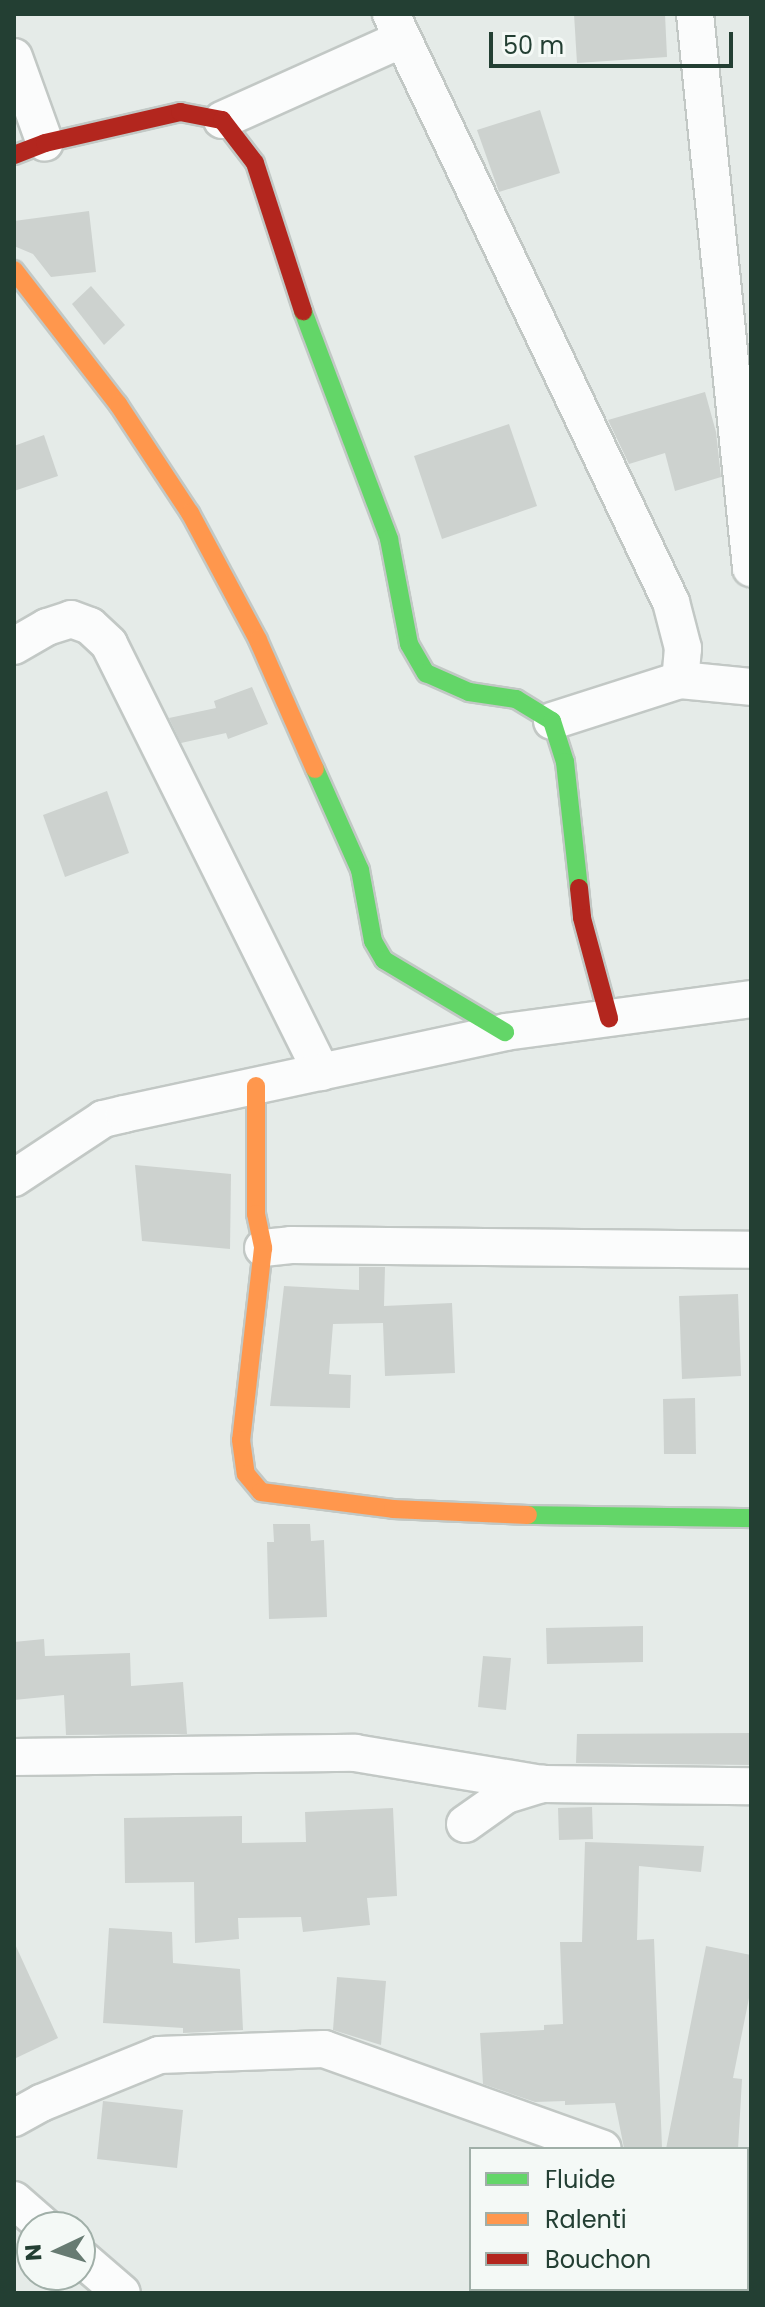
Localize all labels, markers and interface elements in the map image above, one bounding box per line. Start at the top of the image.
scale bar [493,16,737,66]
text: 50 m [503,29,564,62]
legend [469,2147,749,2291]
text: Fluide [545,2163,615,2196]
text: Ralenti [545,2203,627,2236]
north arrow [16,2211,96,2291]
text: N [18,2243,50,2262]
text: Bouchon [545,2243,651,2276]

